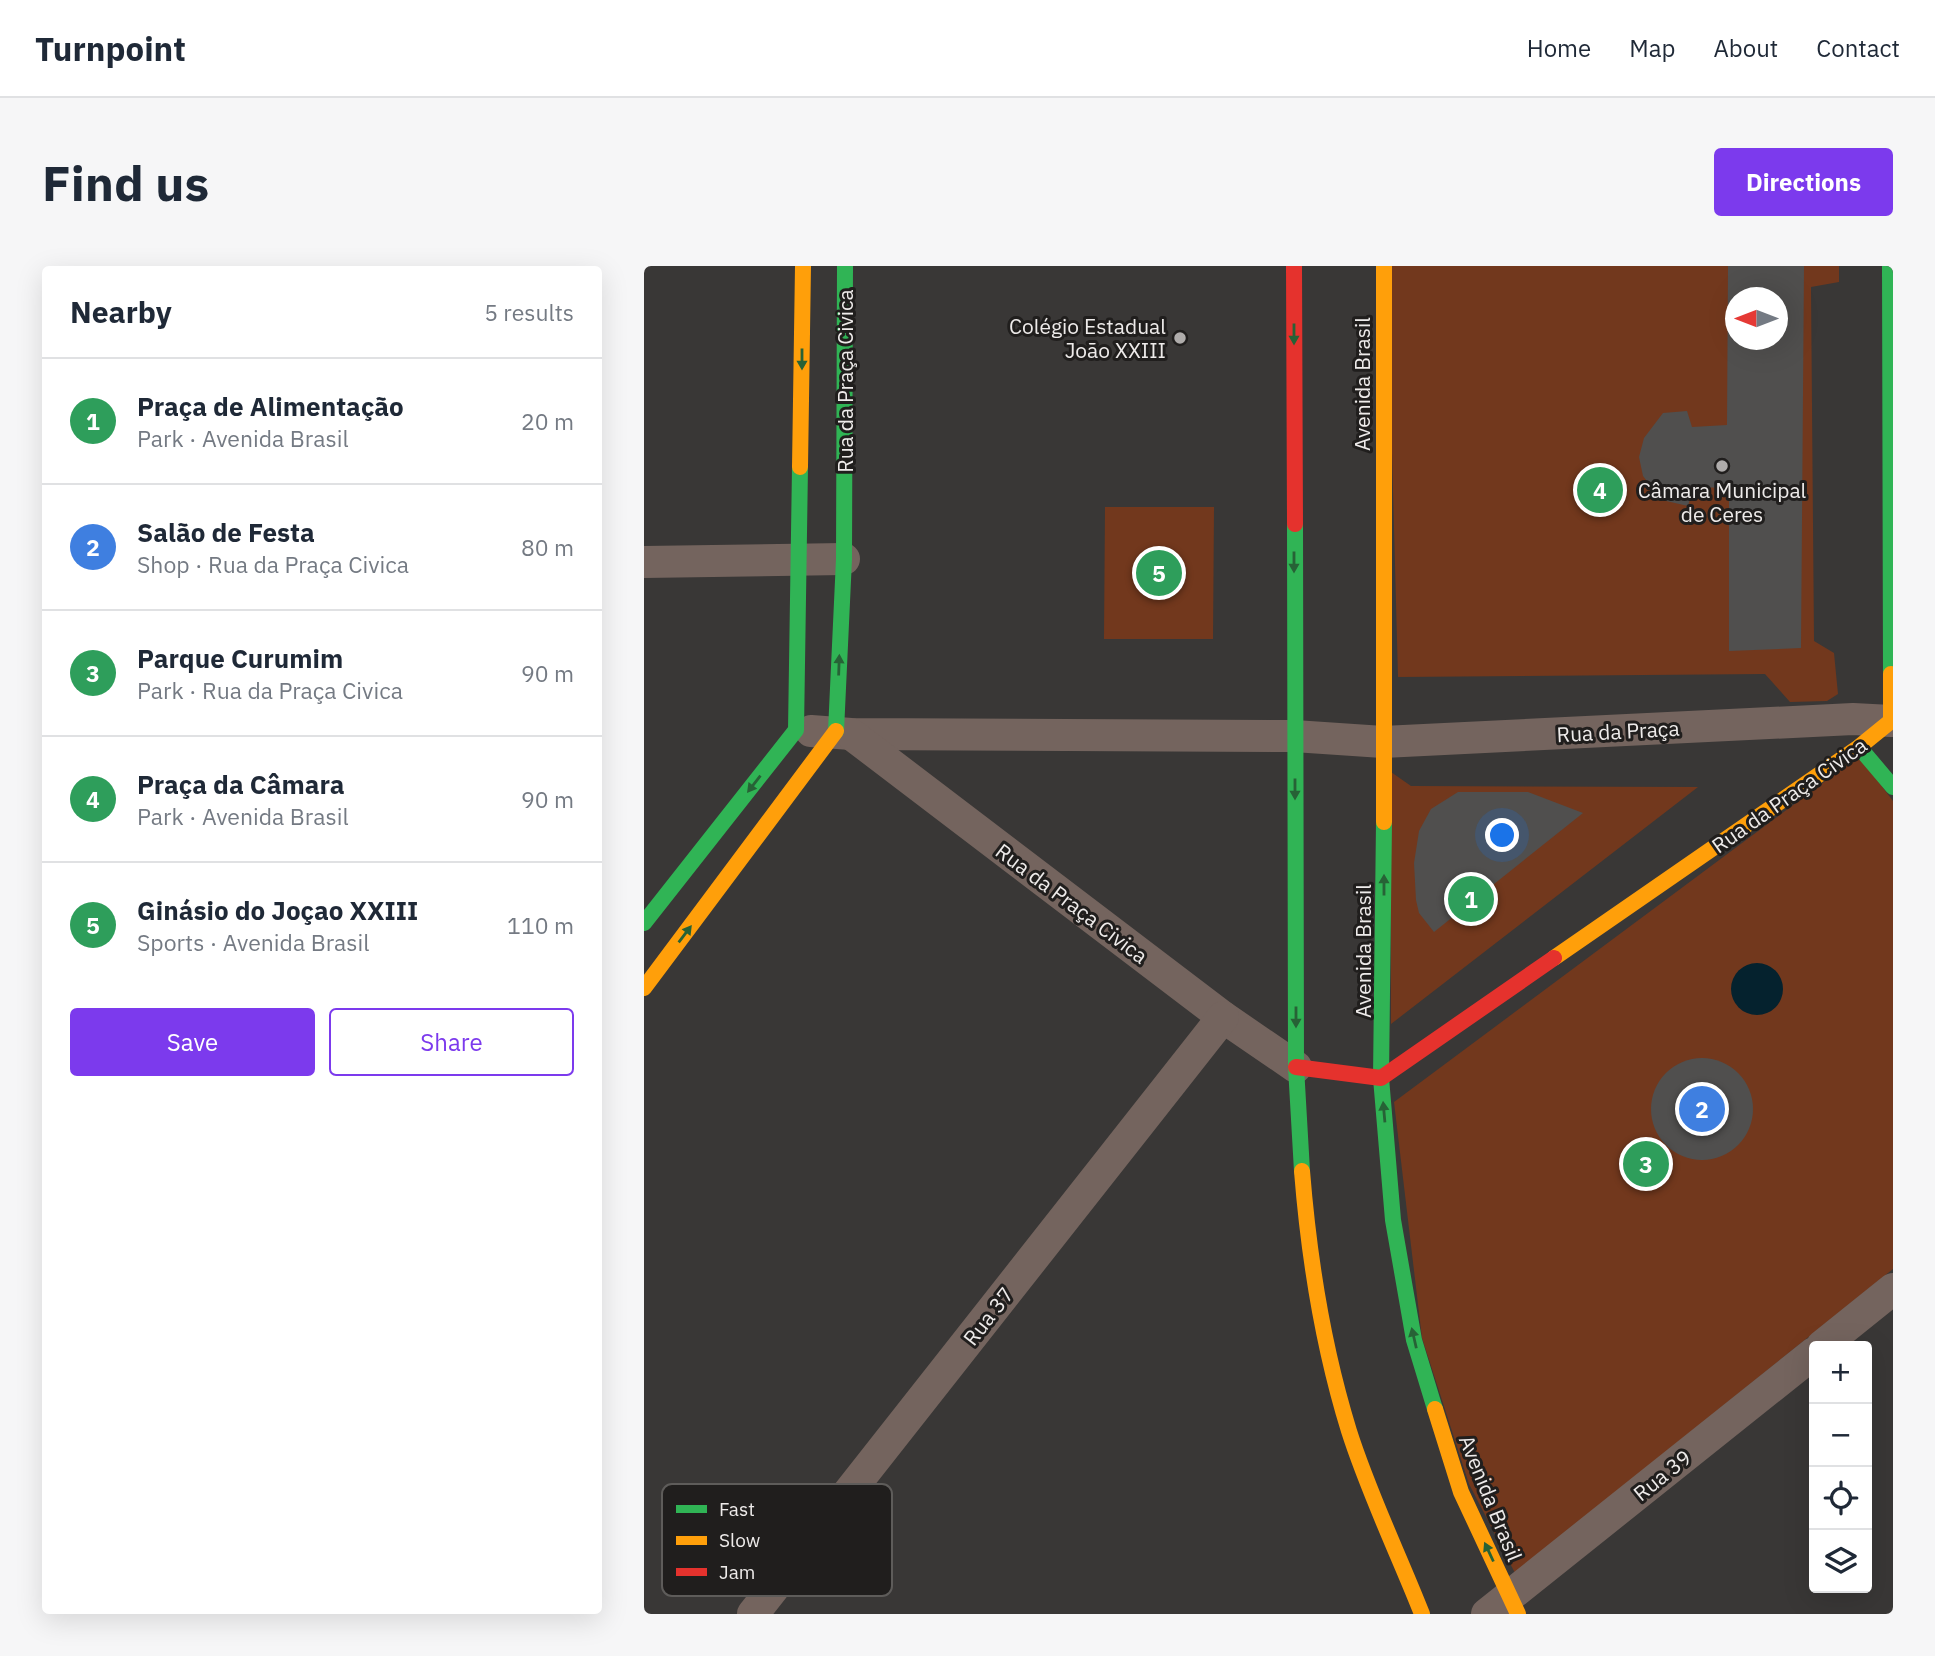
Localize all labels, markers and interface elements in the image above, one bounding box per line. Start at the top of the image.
text: Turnpoint [35,27,186,70]
text: Home [1527,32,1591,64]
text: Map [1629,32,1675,64]
text: About [1713,32,1778,64]
text: Contact [1816,32,1900,64]
button: Directions [1714,148,1893,216]
text: Find us [42,151,209,214]
north arrow [1725,287,1788,350]
street label: Rua da Praça Civica [831,289,859,473]
text: Nearby [70,292,172,331]
text: 5 results [484,297,574,327]
place label: Colégio Estadual João XXIII [1009,312,1166,364]
street label: Avenida Brasil [1348,317,1376,451]
one-way arrow [1288,323,1300,345]
marker: Colégio Estadual João XXIII [1172,330,1188,346]
one-way arrow [796,348,808,370]
text: Praça de Alimentação [137,389,404,423]
text: 1 [86,406,100,436]
text: 20 m [521,406,574,436]
text: Park · Avenida Brasil [137,423,349,453]
marker: Câmara Municipal de Ceres [1714,458,1730,474]
pin: 4 [1577,464,1623,516]
place label: Câmara Municipal de Ceres [1638,476,1807,528]
text: Salão de Festa [137,515,315,549]
text: 2 [86,532,100,562]
text: 80 m [521,532,574,562]
pin: 5 [1136,547,1182,599]
text: Shop · Rua da Praça Civica [137,549,409,579]
one-way arrow [1288,551,1300,573]
text: Parque Curumim [137,641,343,675]
one-way arrow [834,654,845,676]
text: 3 [86,658,100,688]
text: 90 m [521,658,574,688]
text: Park · Rua da Praça Civica [137,675,403,705]
street label: Rua da Praça [1556,714,1680,748]
street label: Rua da Praça Civica [1706,731,1872,859]
text: Praça da Câmara [137,767,345,801]
one-way arrow [746,774,761,792]
one-way arrow [1289,778,1300,800]
text: 4 [86,784,100,814]
text: 90 m [521,784,574,814]
text: Park · Avenida Brasil [137,801,349,831]
your location [1485,818,1519,852]
street label: Rua da Praça Civica [990,837,1154,969]
pin: 1 [1448,873,1494,925]
one-way arrow [1378,874,1390,896]
street label: Avenida Brasil [1349,884,1377,1018]
text: Ginásio do Joçao XXIII [137,893,418,927]
text: 5 [86,910,100,940]
text: 110 m [507,910,574,940]
one-way arrow [678,925,692,943]
text: Sports · Avenida Brasil [137,927,370,957]
one-way arrow [1290,1006,1302,1028]
button: Save [70,1008,315,1076]
button: Share [329,1008,574,1076]
pin: 2 [1679,1083,1725,1135]
one-way arrow [1378,1101,1389,1123]
pin: 3 [1623,1138,1669,1190]
street label: Rua 37 [956,1281,1020,1351]
one-way arrow [1408,1327,1419,1349]
map controls [1809,1341,1872,1593]
button: + [1809,1341,1872,1404]
button: − [1809,1404,1872,1467]
street label: Avenida Brasil [1453,1431,1529,1566]
street label: Rua 39 [1627,1443,1697,1507]
button: locate [1809,1467,1872,1530]
legend [662,1484,892,1596]
text: Fast [719,1497,755,1521]
text: Slow [719,1528,760,1552]
button: layers [1809,1530,1872,1593]
one-way arrow [1483,1542,1495,1562]
text: Jam [719,1560,755,1584]

